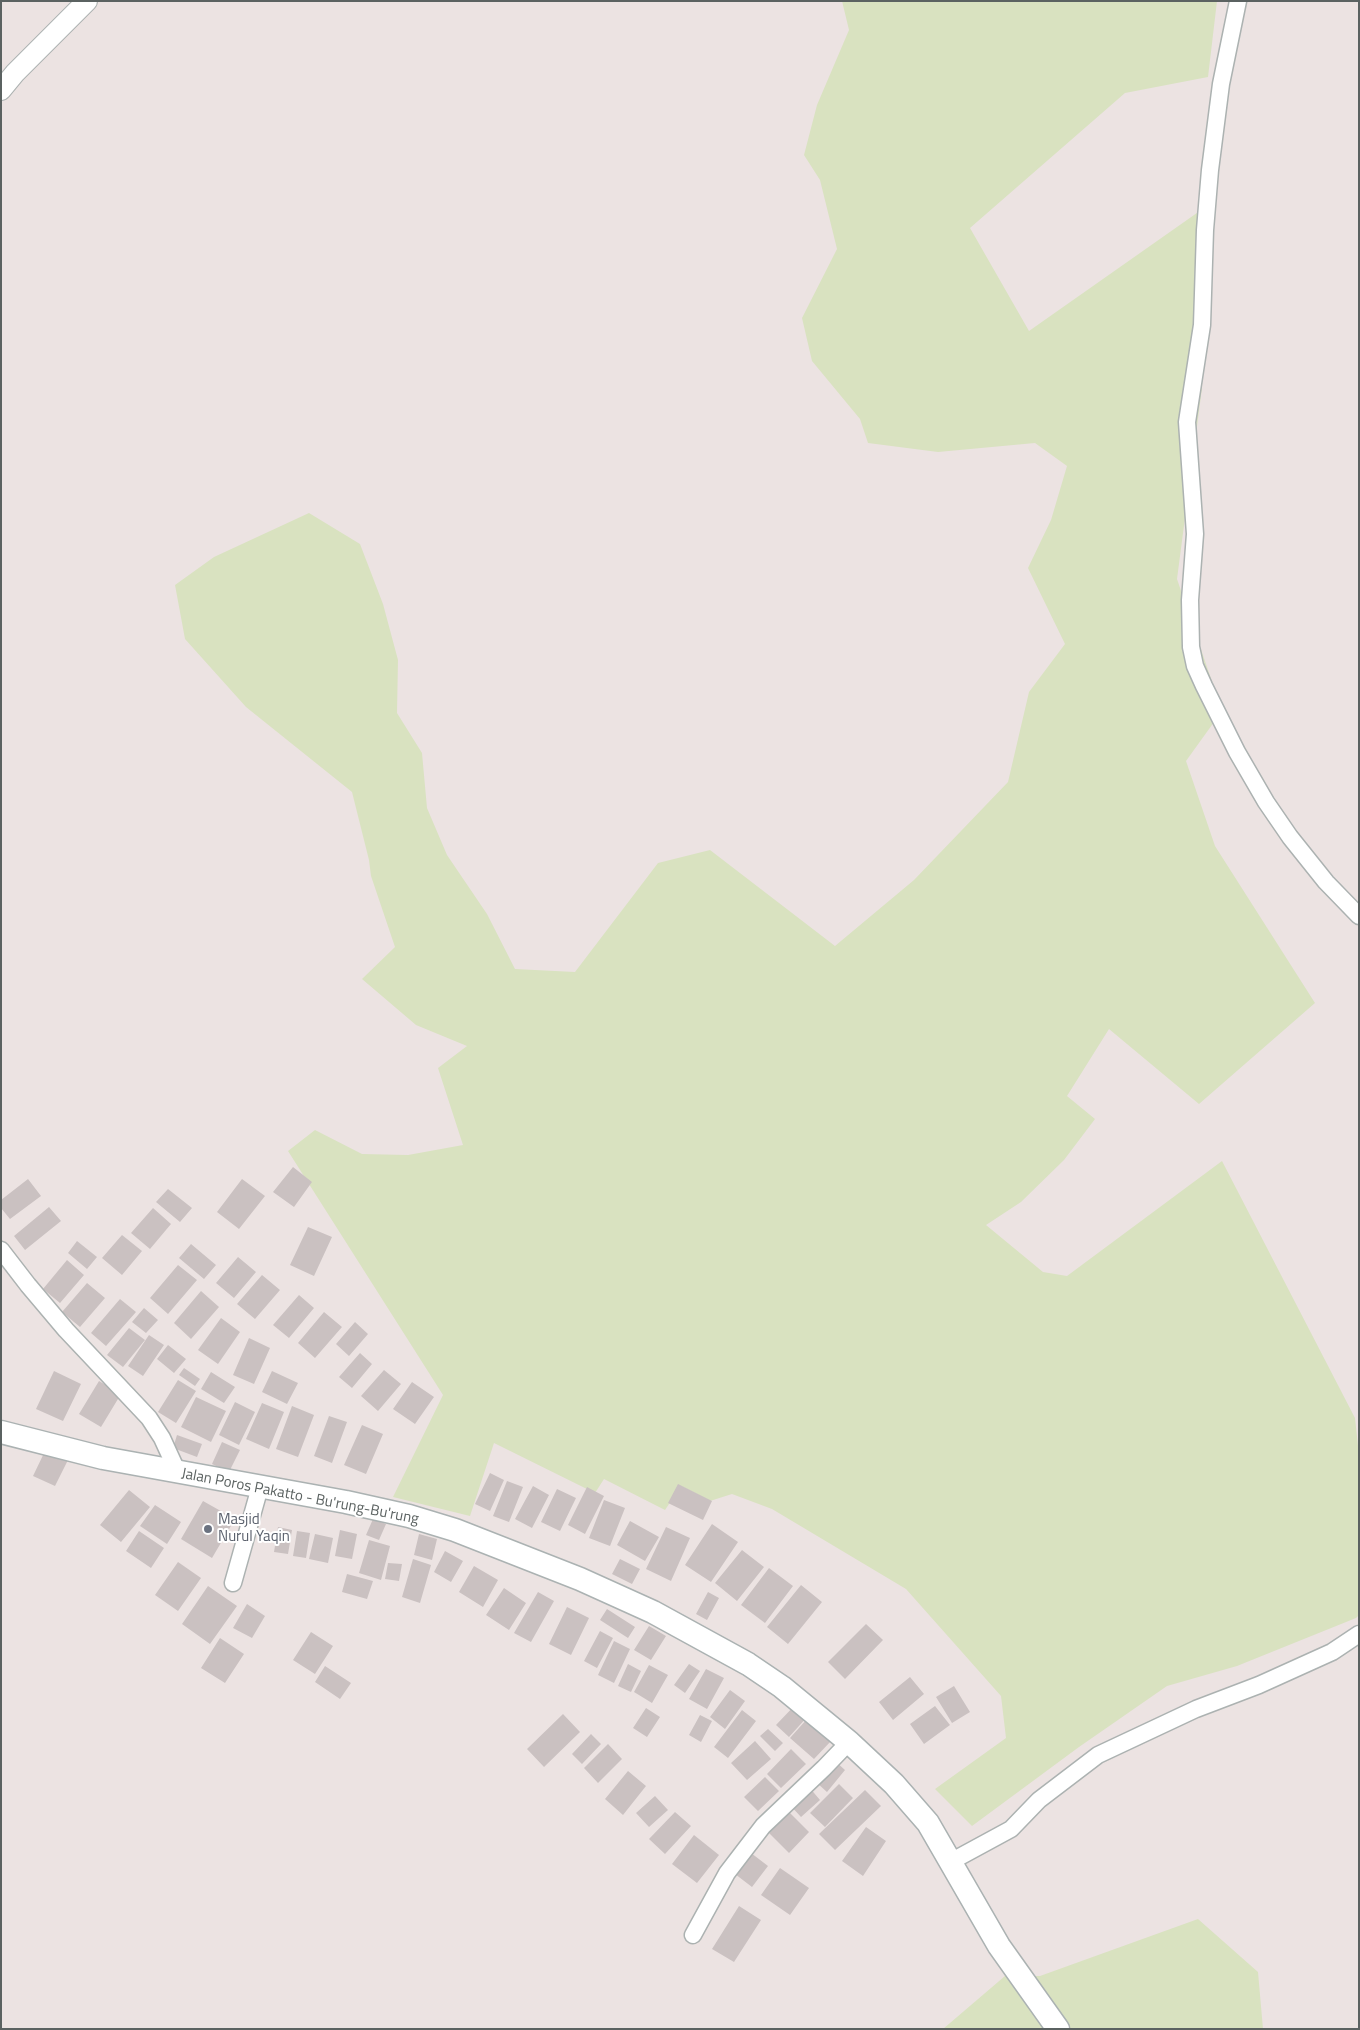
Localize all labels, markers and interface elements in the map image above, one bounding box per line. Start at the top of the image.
street label: Jalan Poros Pakatto - Bu'rung-Bu'rung [180,1465,420,1529]
place label: Masjid Nurul Yaqin [218,1511,290,1546]
marker: Masjid Nurul Yaqin [202,1523,214,1535]

